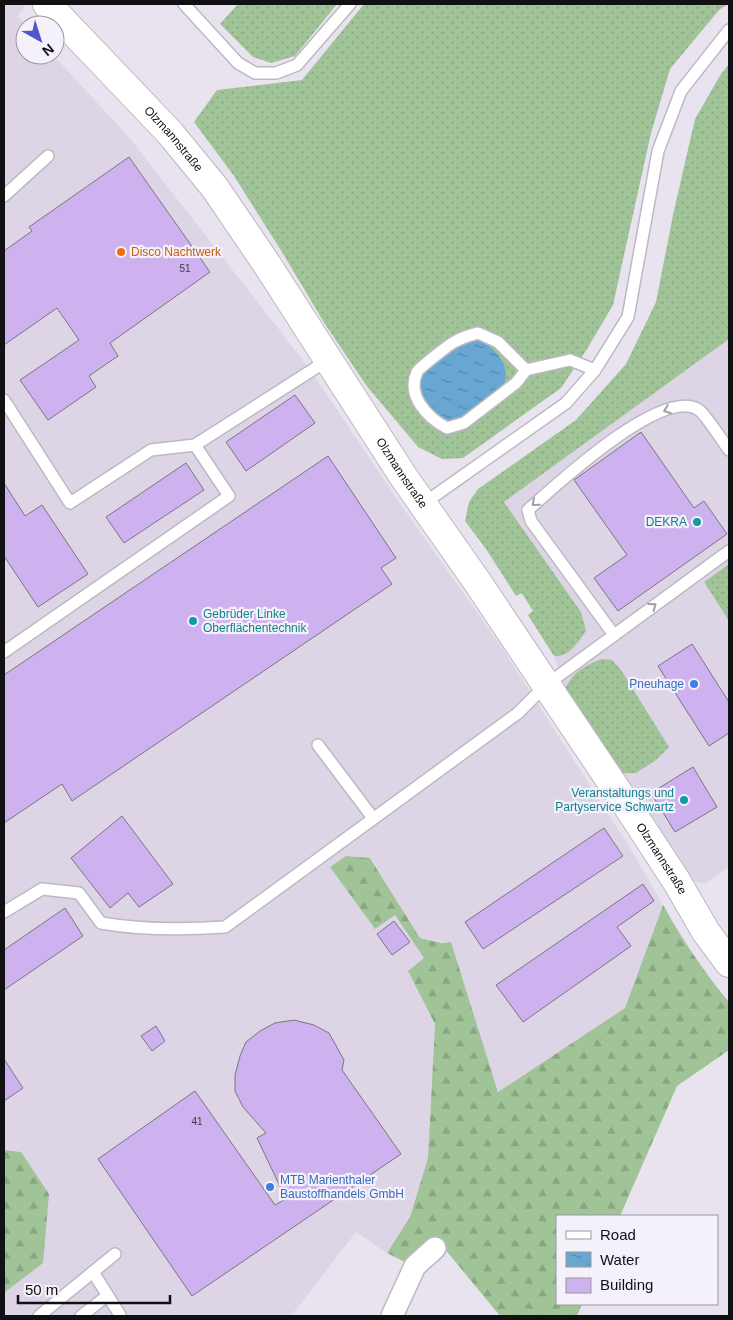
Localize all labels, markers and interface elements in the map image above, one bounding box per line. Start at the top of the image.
north arrow [15,15,65,65]
text: N [39,41,57,60]
street label: Olzmannstraße [141,103,206,175]
place label: Disco Nachtwerk [131,245,222,259]
marker: Disco Nachtwerk [115,246,127,258]
house number: 51 [179,263,191,274]
one-way arrow [663,404,672,414]
street label: Olzmannstraße [373,435,431,511]
one-way arrow [532,498,541,507]
place label: DEKRA [646,515,687,529]
marker: DEKRA [691,516,703,528]
one-way arrow [647,603,657,612]
place label: Gebrüder Linke Oberflächentechnik [203,607,307,635]
marker: Gebrüder Linke Oberflächentechnik [187,615,199,627]
place label: Pneuhage [629,677,684,691]
marker: Pneuhage [688,678,700,690]
place label: Veranstaltungs und Partyservice Schwartz [555,786,674,814]
marker: Veranstaltungs und Partyservice Schwartz [678,794,690,806]
street label: Olzmannstraße [633,820,690,897]
house number: 41 [191,1116,203,1127]
place label: MTB Marienthaler Baustoffhandels GmbH [280,1173,404,1201]
marker: MTB Marienthaler Baustoffhandels GmbH [264,1181,276,1193]
legend [556,1215,718,1305]
text: Road [600,1226,636,1243]
text: Water [600,1251,639,1268]
scale bar [18,1272,170,1304]
text: Building [600,1276,653,1293]
text: 50 m [25,1281,58,1298]

